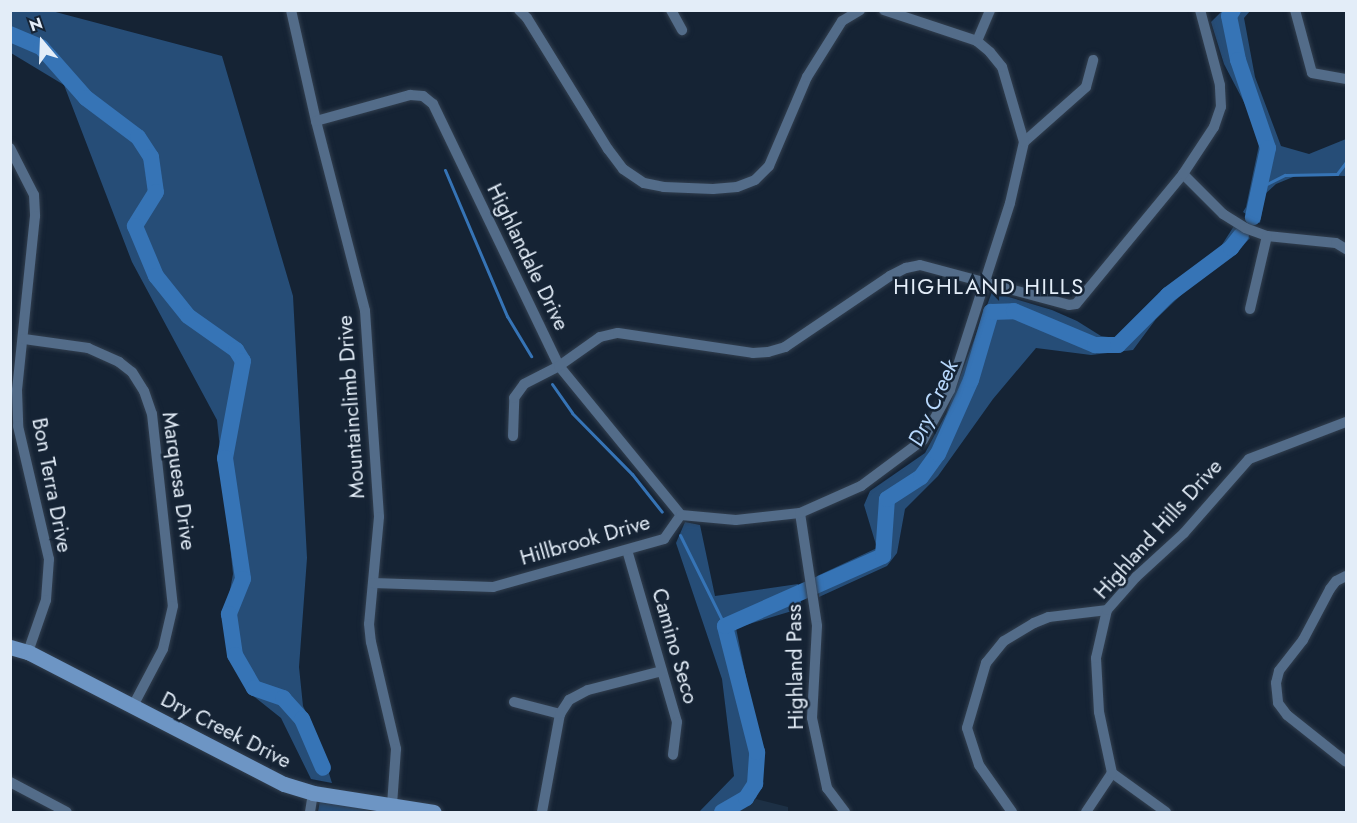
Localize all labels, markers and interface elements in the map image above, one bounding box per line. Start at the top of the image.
north arrow [12,12,72,72]
text: N [26,12,46,37]
street label: Highlandale Drive [482,180,574,334]
district label: HIGHLAND HILLS [893,274,1085,300]
street label: Mountainclimb Drive [332,314,370,500]
water label: Dry Creek [902,356,964,450]
street label: Marquesa Drive [157,410,201,552]
street label: Bon Terra Drive [27,416,77,554]
street label: Highland Hills Drive [1089,454,1227,604]
street label: Hillbrook Drive [517,509,653,571]
street label: Camino Seco [646,585,704,707]
street label: Highland Pass [781,604,809,730]
street label: Dry Creek Drive [157,686,295,774]

